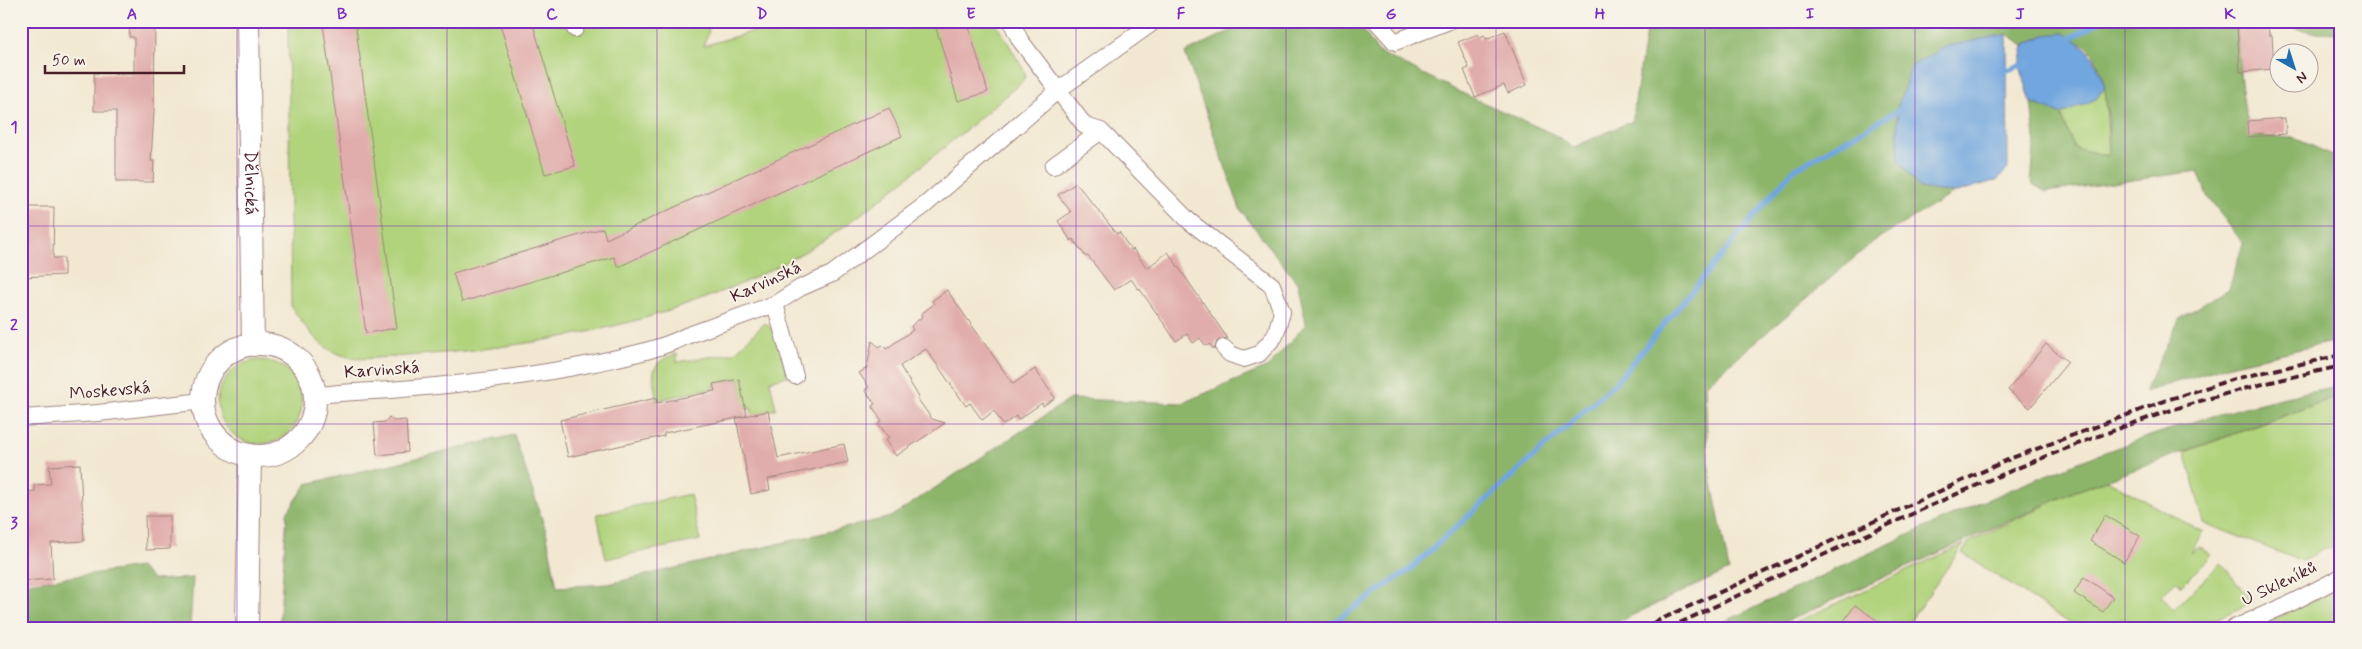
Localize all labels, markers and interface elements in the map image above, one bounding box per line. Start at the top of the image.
text: A [127,4,137,25]
text: B [337,4,347,25]
text: C [546,4,558,25]
text: D [756,4,768,25]
text: E [966,4,976,25]
text: F [1177,4,1186,25]
text: G [1386,4,1397,25]
text: H [1595,4,1606,25]
text: I [1806,4,1815,25]
text: J [2015,4,2025,25]
text: K [2224,4,2236,25]
scale bar [45,42,184,74]
north arrow [2270,42,2320,92]
text: 50 m [52,51,86,71]
text: N [2292,67,2311,87]
text: 1 [10,117,18,138]
street label: Dělnická [238,150,263,216]
street label: Karvinská [727,255,805,309]
text: 2 [10,315,18,336]
street label: Karvinská [343,355,421,385]
street label: Moskevská [68,375,152,407]
text: 3 [10,513,18,534]
street label: U Skleníků [2238,556,2320,612]

